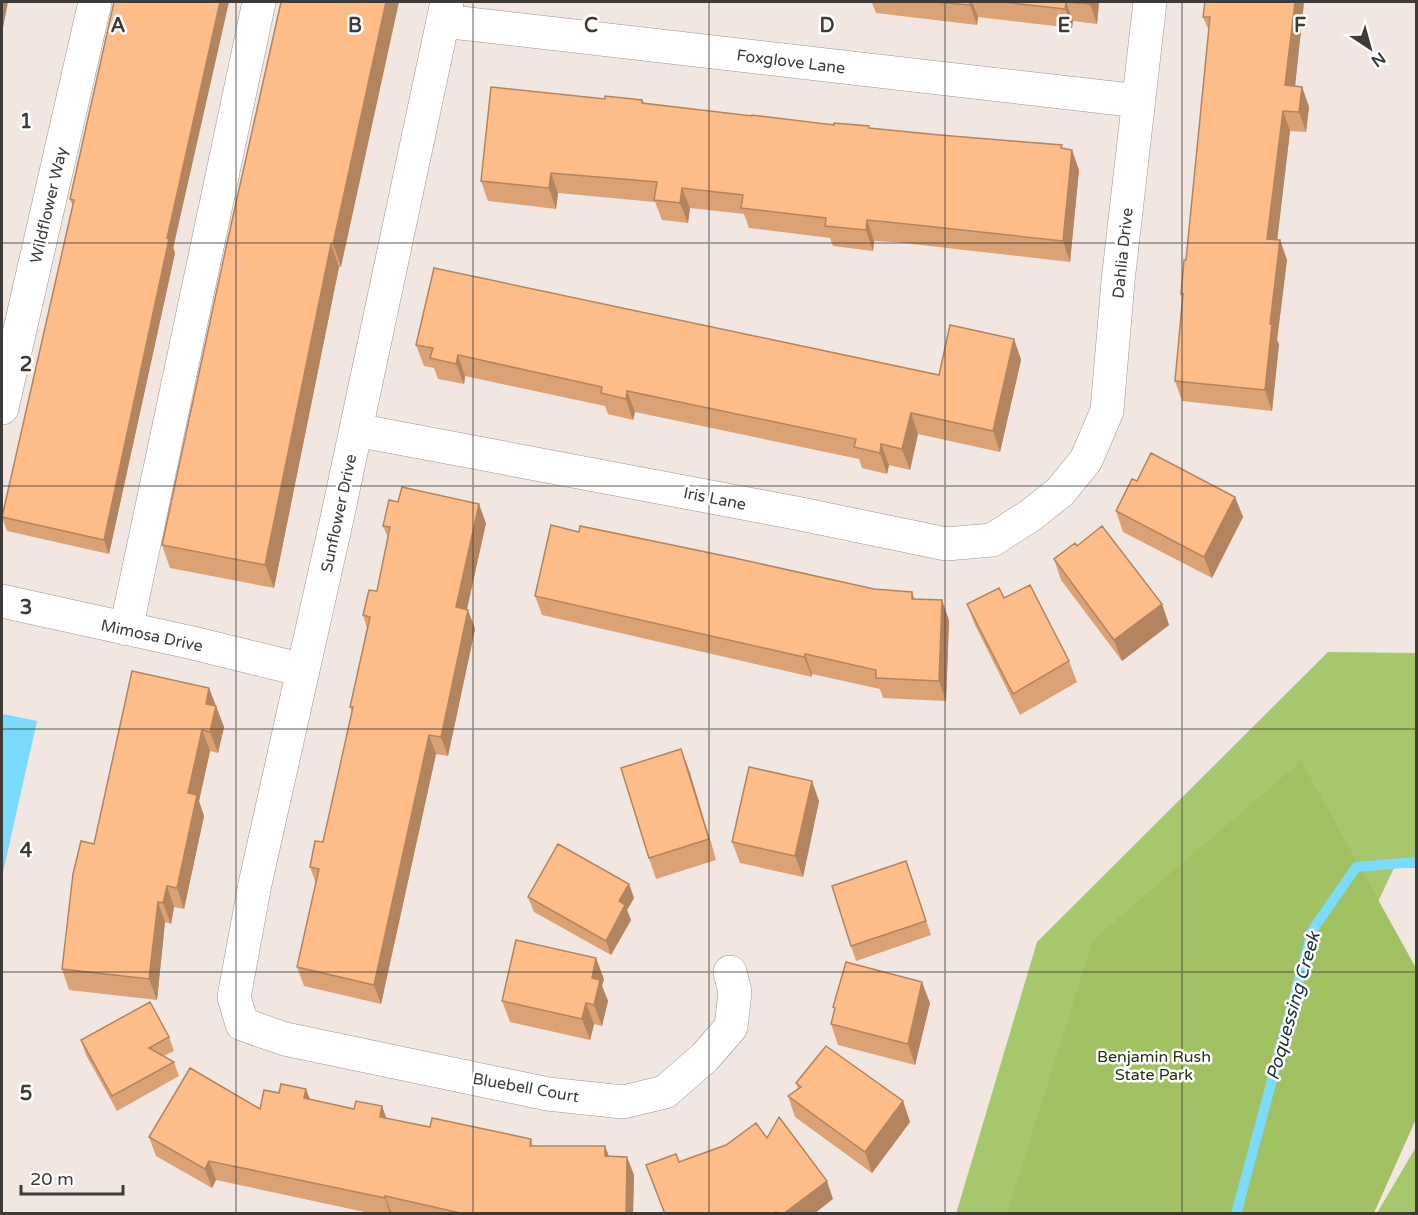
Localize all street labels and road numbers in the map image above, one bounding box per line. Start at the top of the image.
street label: Foxglove Lane [735,45,846,79]
street label: Wildflower Way [26,145,72,265]
street label: Dahlia Drive [1108,207,1138,299]
street label: Sunflower Drive [317,452,361,574]
street label: Iris Lane [682,483,748,515]
street label: Mimosa Drive [99,615,205,657]
street label: Bluebell Court [471,1069,581,1107]

